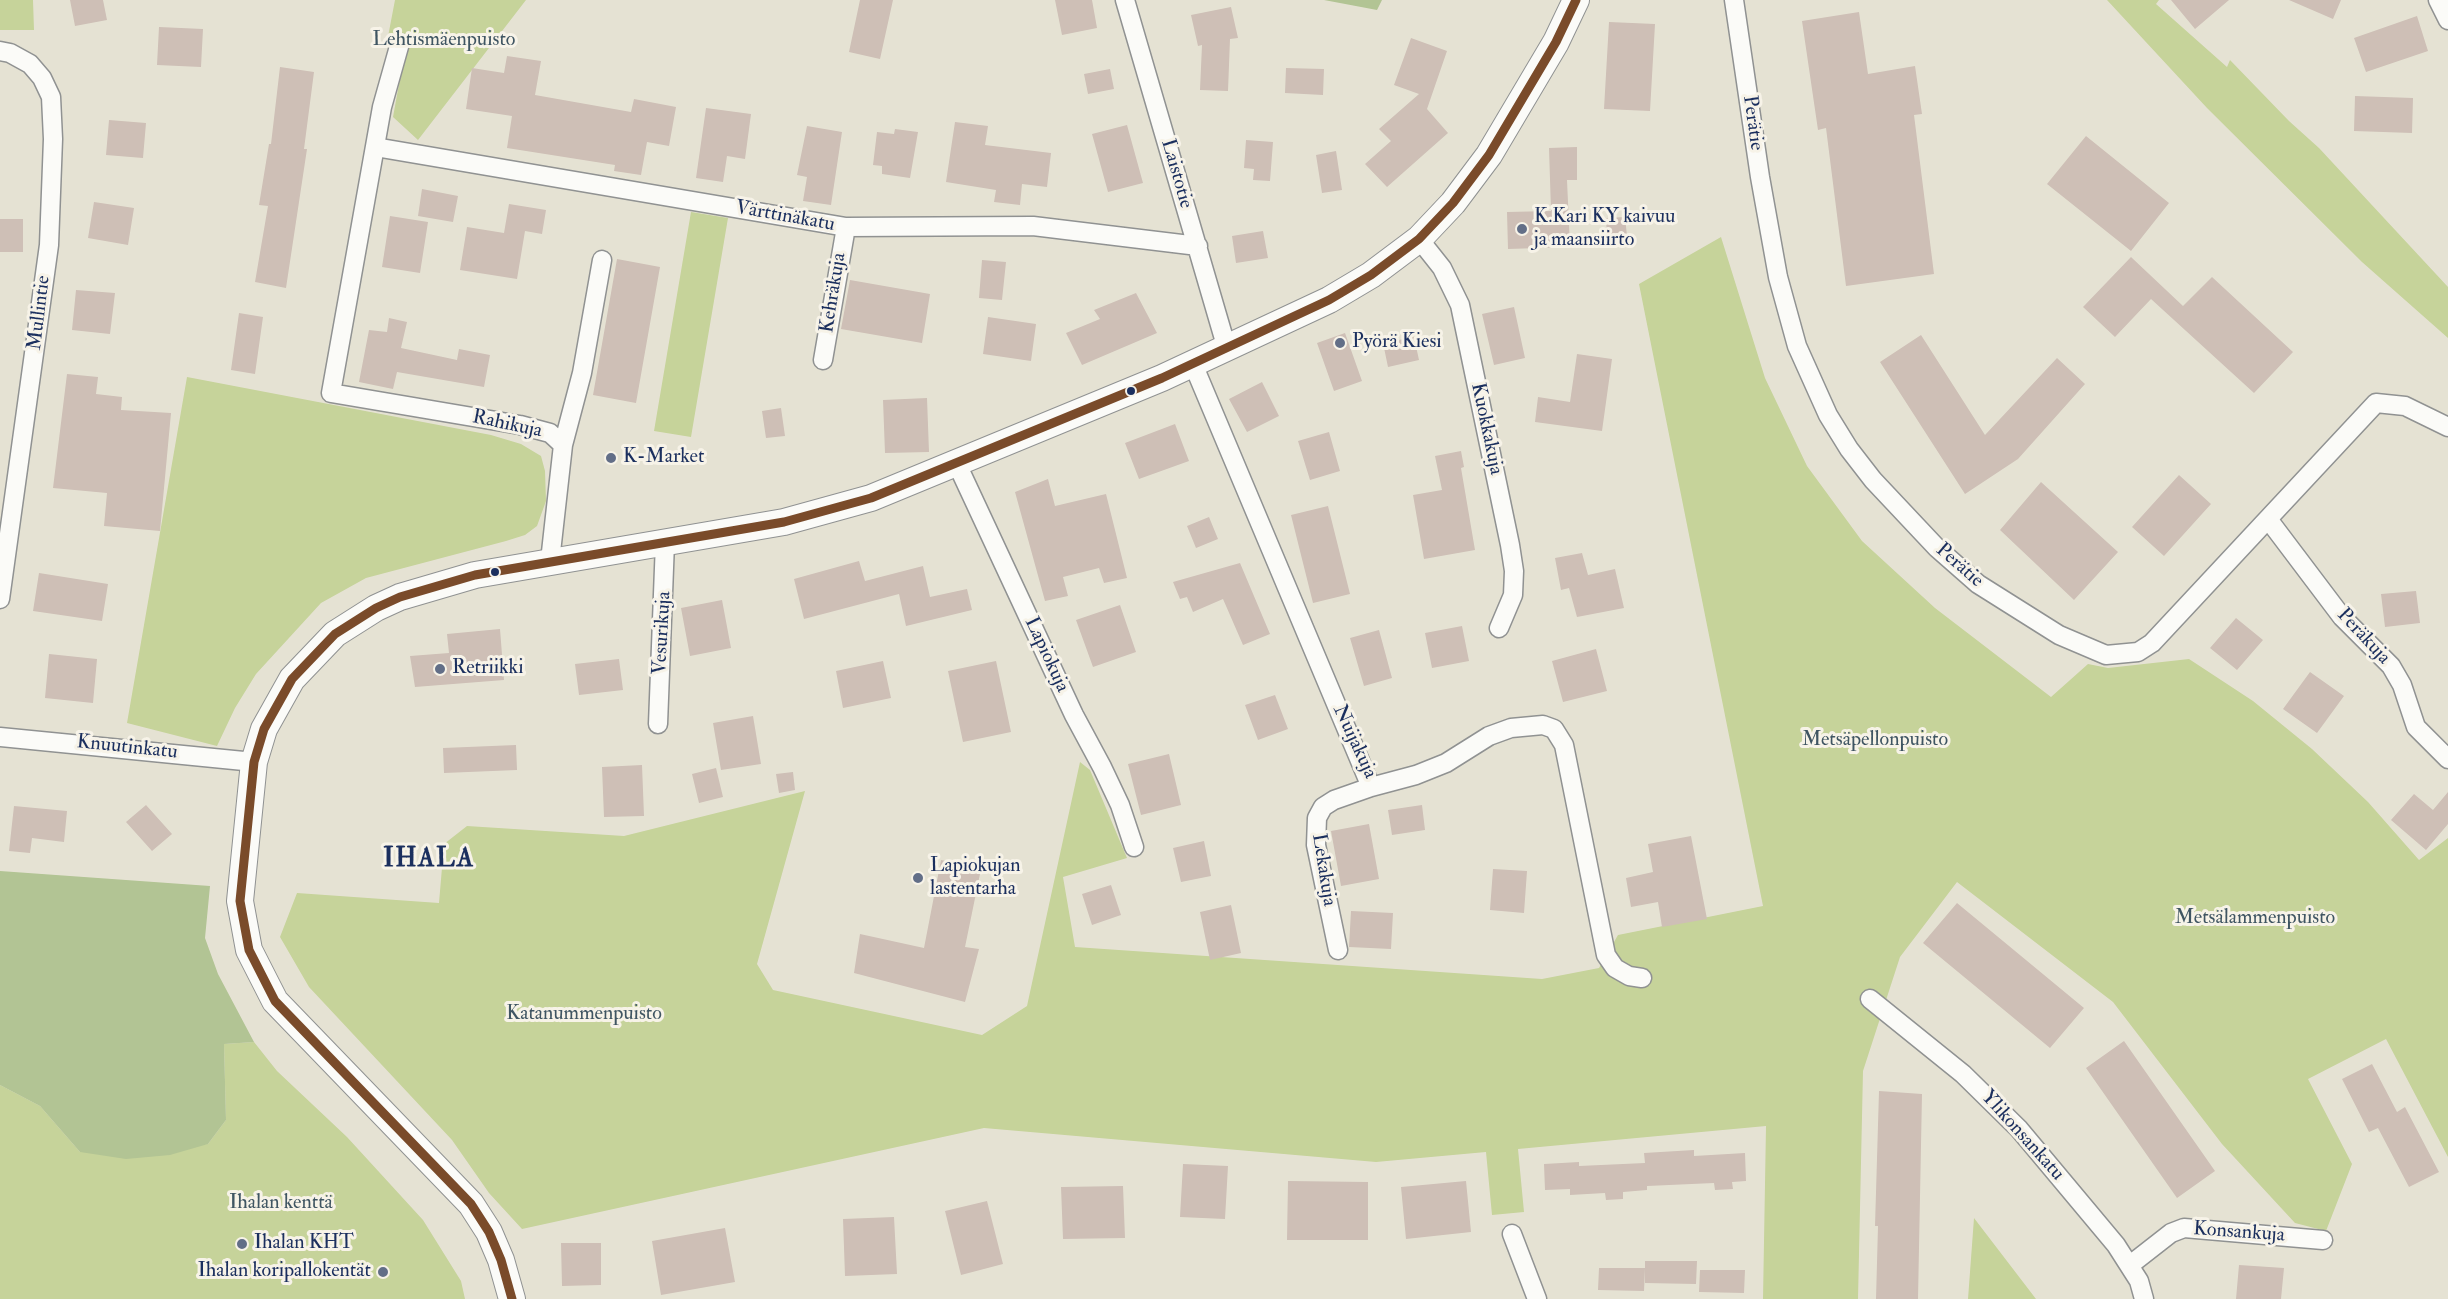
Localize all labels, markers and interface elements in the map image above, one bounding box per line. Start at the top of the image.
park label: Lehtismäenpuisto [373,29,515,53]
street label: Perätie [1736,94,1768,152]
street label: Laistotie [1155,137,1197,211]
street label: Värttinäkatu [733,196,837,238]
place label: K.Kari KY kaivuu ja maansiirto [1534,206,1675,253]
marker: K.Kari KY kaivuu ja maansiirto [1515,222,1529,236]
street label: Kehräkuja [816,251,852,335]
street label: Mullintie [24,274,56,352]
place label: Pyörä Kiesi [1352,331,1442,355]
marker: Pyörä Kiesi [1333,336,1347,350]
street label: Kuokkakuja [1465,381,1507,477]
unlabelled marker [1125,385,1137,397]
street label: Rahikuja [470,406,544,444]
place label: K-Market [623,446,704,470]
marker: K-Market [604,451,618,465]
street label: Perätie [1930,539,1988,593]
unlabelled marker [489,566,501,578]
street label: Vesurikuja [649,591,677,675]
street label: Peräkuja [2331,604,2395,670]
street label: Lapiokuja [1018,614,1074,696]
place label: Retriikki [452,657,523,681]
marker: Retriikki [433,662,447,676]
street label: Nuijakuja [1327,701,1381,783]
park label: Metsäpellonpuisto [1802,729,1948,753]
street label: Knuutinkatu [75,731,179,765]
street label: Lekakuja [1305,832,1341,908]
district label: IHALA [383,844,475,876]
place label: Lapiokujan lastentarha [930,855,1020,902]
marker: Lapiokujan lastentarha [911,871,925,885]
park label: Metsälammenpuisto [2175,907,2335,931]
park label: Katanummenpuisto [506,1003,662,1027]
street label: Ylikonsankatu [1975,1086,2069,1186]
park label: Ihalan kenttä [229,1192,333,1216]
street label: Konsankuja [2192,1218,2286,1248]
place label: Ihalan KHT [254,1232,354,1256]
marker: Ihalan KHT [235,1237,249,1251]
place label: Ihalan koripallokentät [198,1260,371,1284]
marker: Ihalan koripallokentät [376,1265,390,1279]

